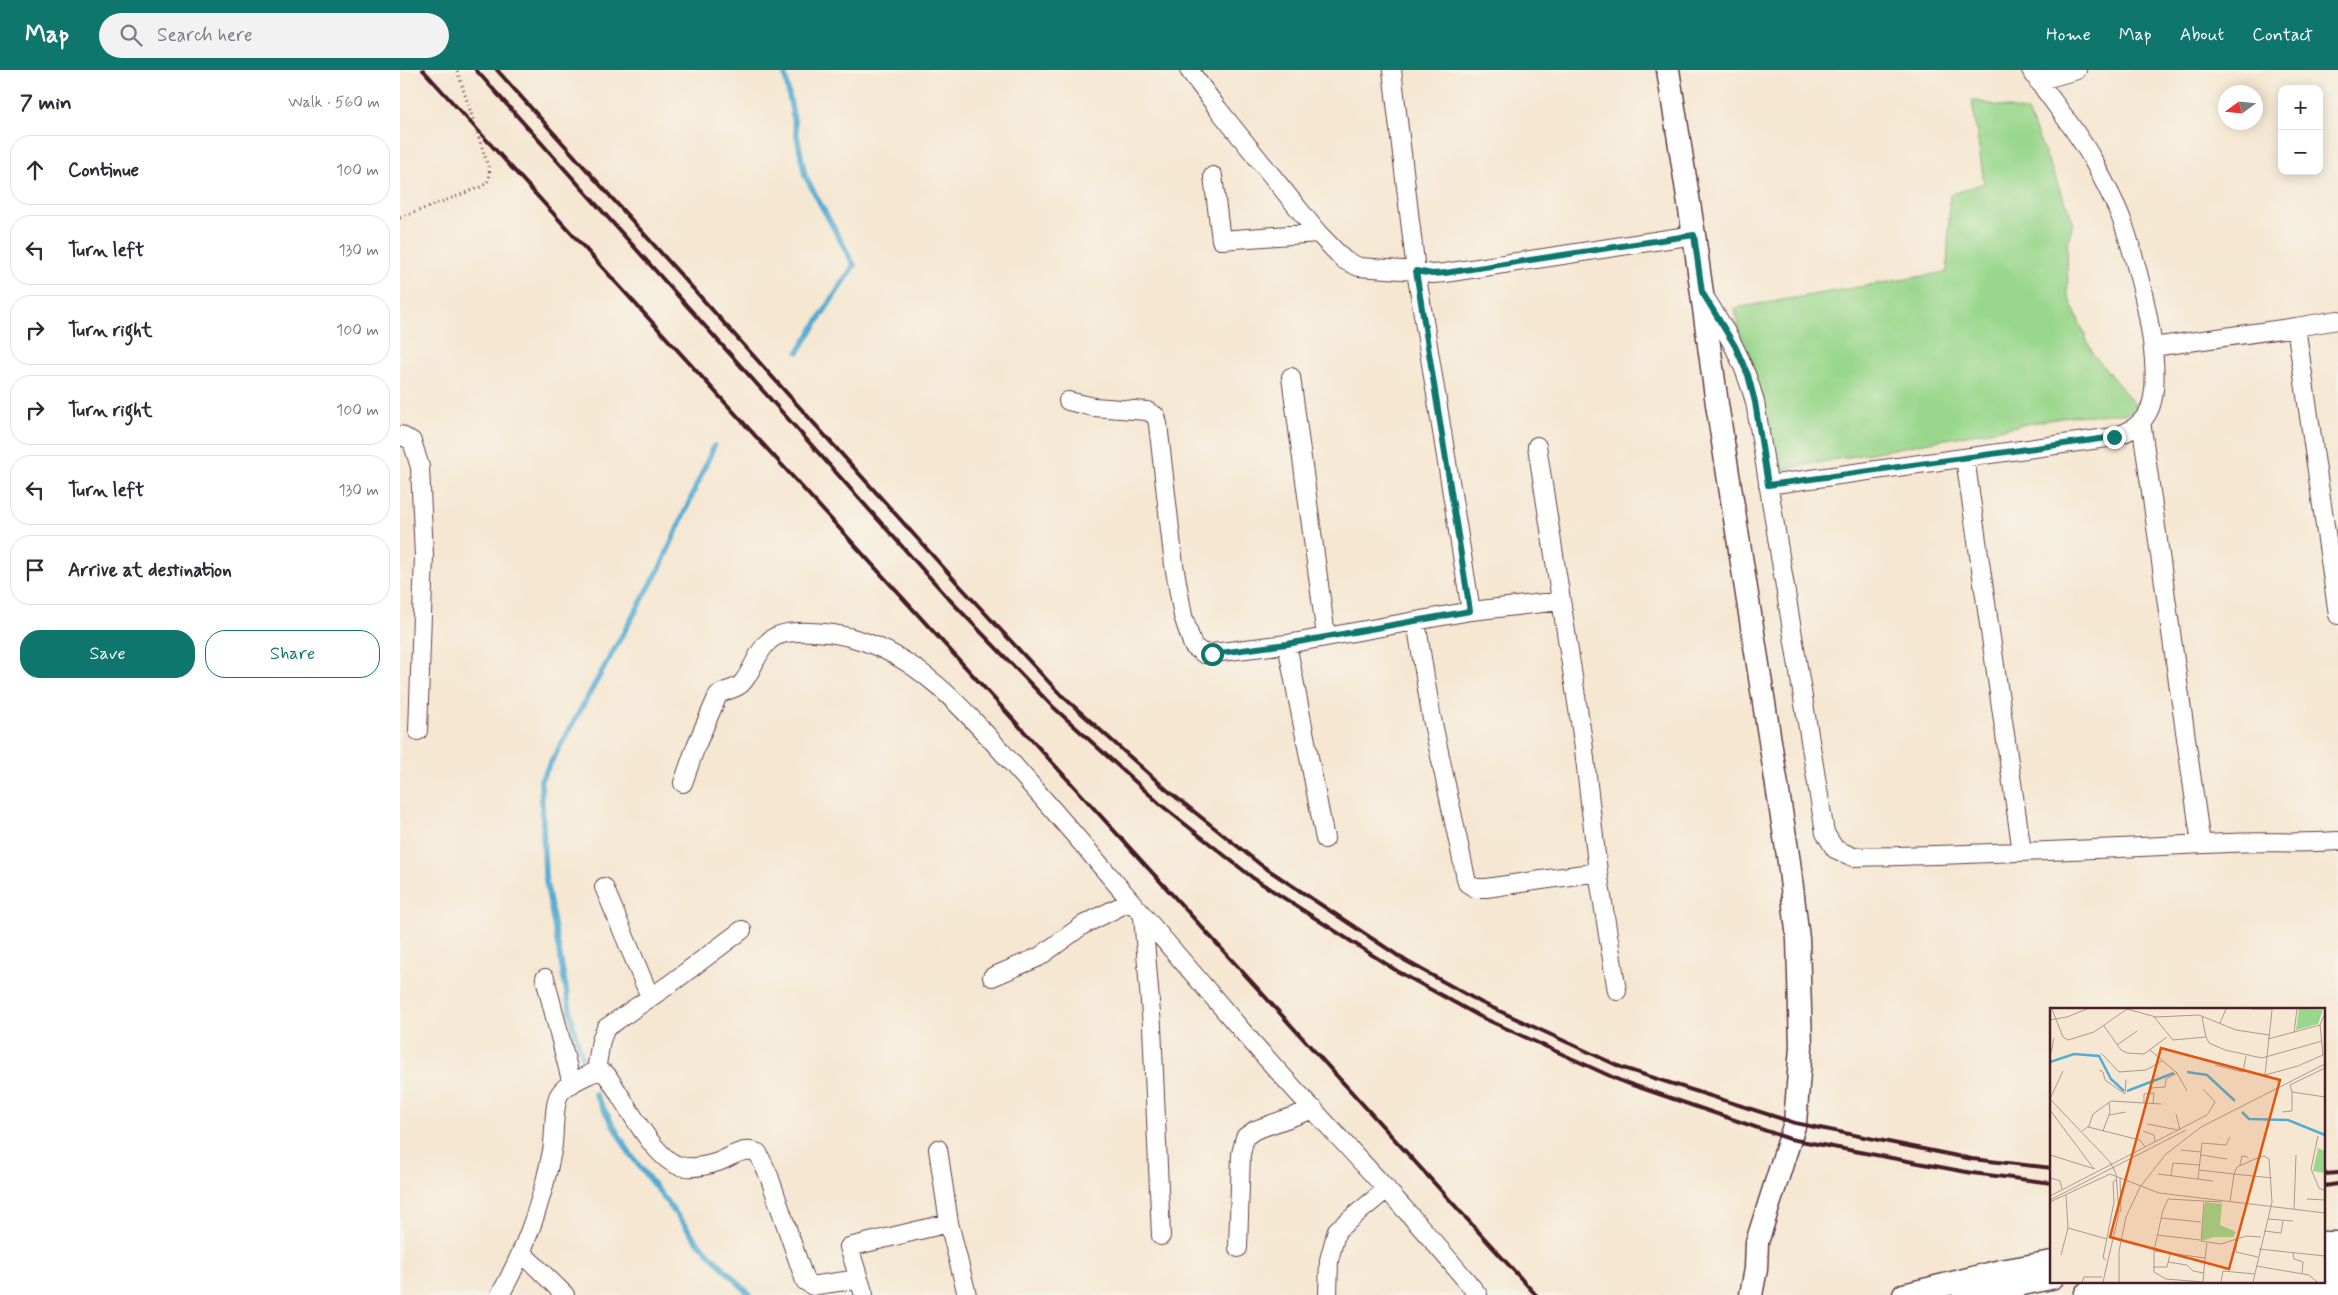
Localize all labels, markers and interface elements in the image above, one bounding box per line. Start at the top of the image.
search box [99,13,449,58]
text: Map [25,20,69,51]
icon: search [117,21,145,49]
text: Search here [157,23,253,48]
text: Home [2046,23,2091,47]
text: Map [2119,23,2152,47]
text: About [2180,23,2224,47]
text: Contact [2252,23,2313,47]
north arrow [2218,85,2263,130]
map controls [2278,85,2323,175]
button: + [2278,85,2323,130]
text: 7 min [20,89,72,117]
text: Walk · 560 m [288,92,380,113]
button: − [2278,130,2323,175]
icon: ahead [21,156,49,184]
text: Continue [68,158,139,183]
text: 100 m [336,160,379,181]
icon: left [21,236,49,264]
text: Turn left [68,238,144,263]
text: 130 m [338,240,379,261]
icon: right [21,316,49,344]
text: Turn right [68,318,152,343]
text: 100 m [336,320,379,341]
icon: right [21,396,49,424]
text: Turn right [68,398,152,423]
text: 100 m [336,400,379,421]
route end [2103,426,2126,449]
icon: left [21,476,49,504]
text: Turn left [68,478,144,503]
text: 130 m [338,480,379,501]
icon: arrive [21,556,49,584]
text: Arrive at destination [68,558,232,583]
button: Save [20,630,195,678]
button: Share [205,630,380,678]
route start [1201,643,1224,666]
inset map [2050,1008,2326,1282]

